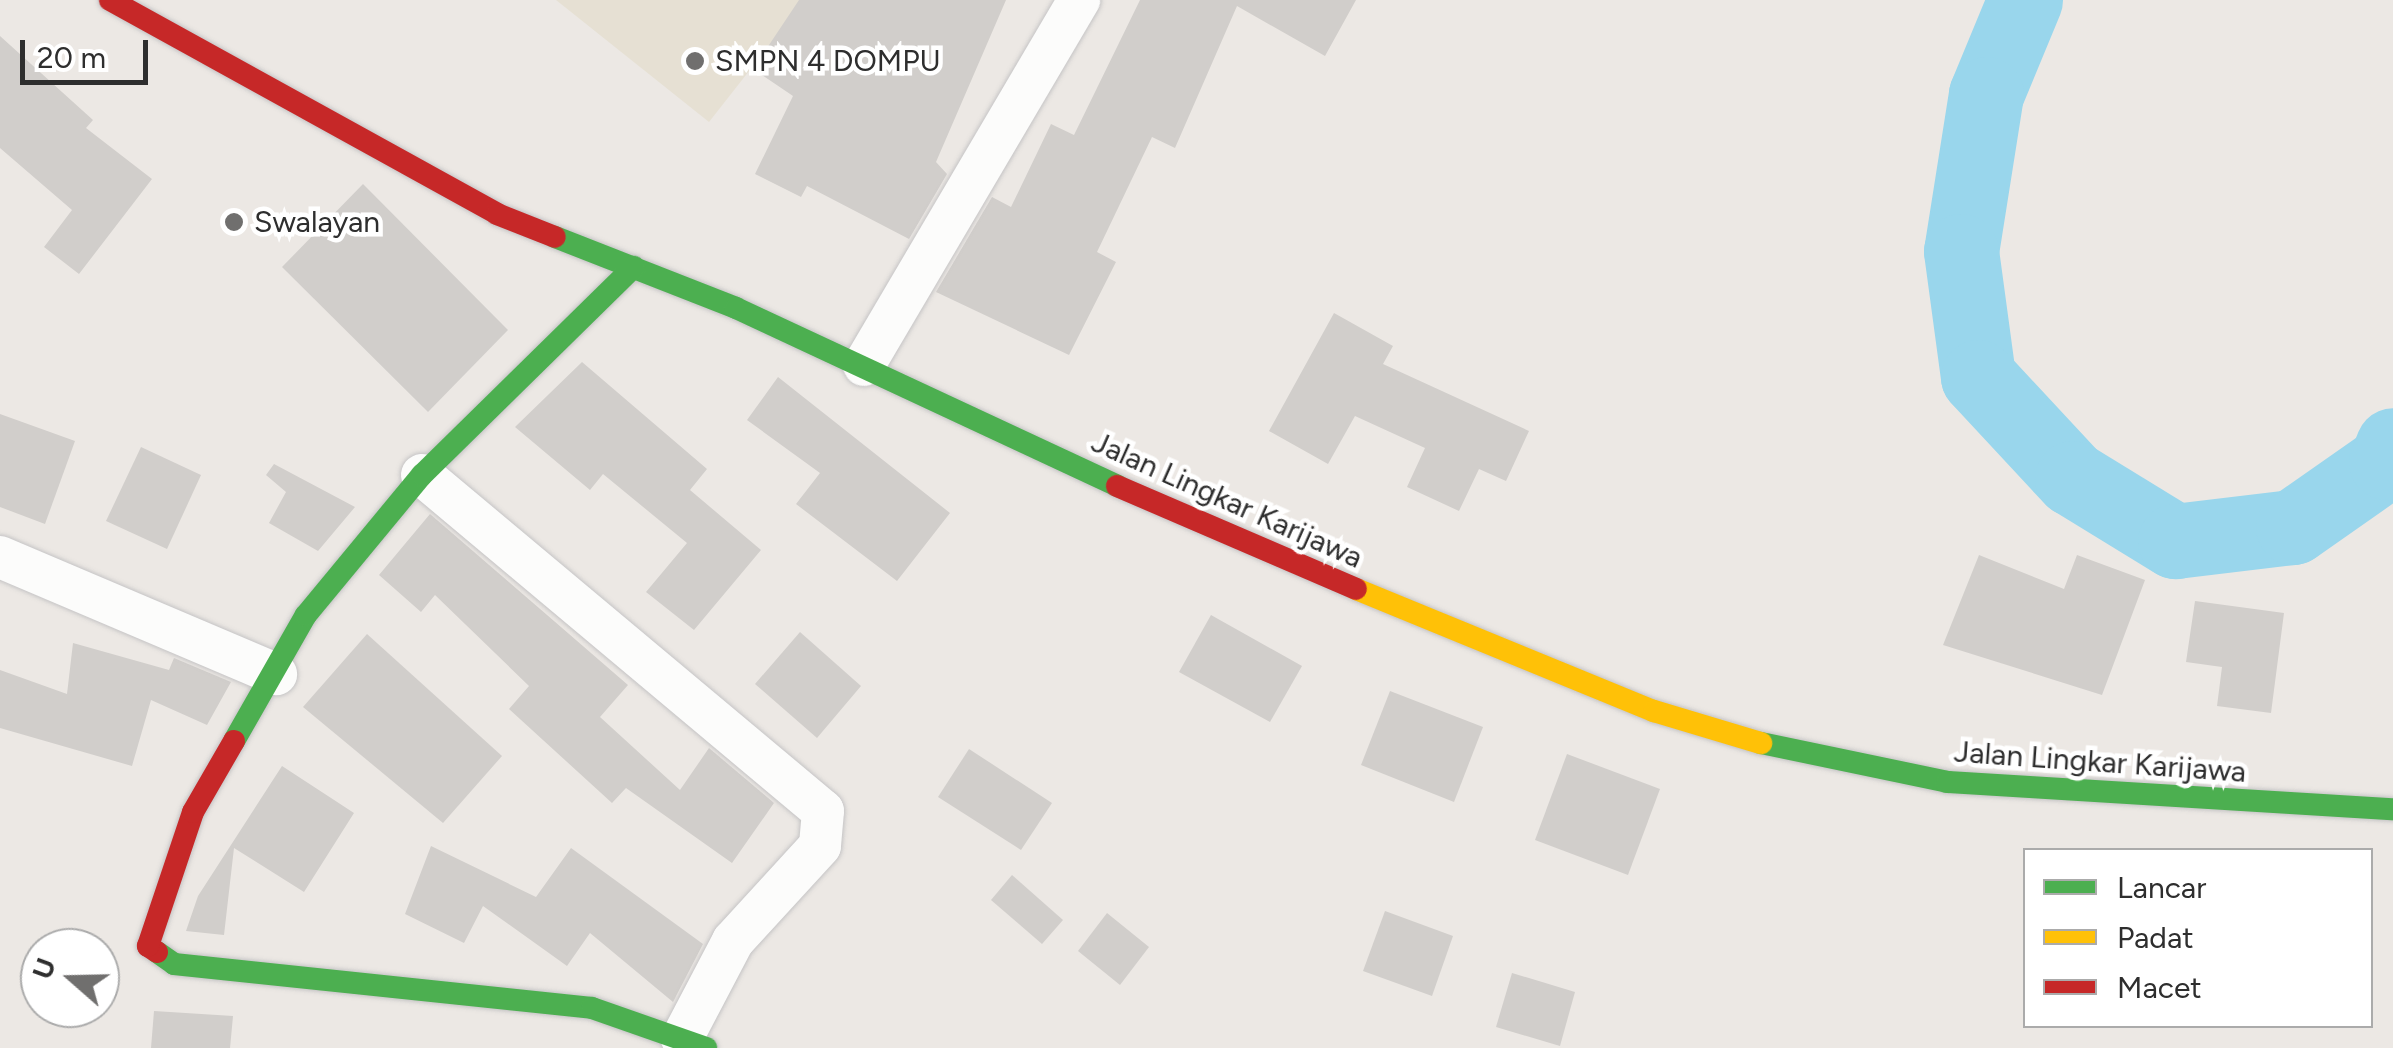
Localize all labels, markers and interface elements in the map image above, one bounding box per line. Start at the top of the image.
scale bar [25,20,152,82]
text: 20 m [37,39,106,76]
place label: SMPN 4 DOMPU [715,43,941,79]
marker: SMPN 4 DOMPU [684,50,706,72]
place label: Swalayan [254,204,380,240]
marker: Swalayan [223,211,245,233]
street label: Jalan Lingkar Karijawa [1086,424,1368,576]
street label: Jalan Lingkar Karijawa [1953,734,2247,790]
legend [2023,848,2373,1028]
text: Lancar [2117,869,2206,906]
text: Padat [2117,919,2194,956]
north arrow [20,928,120,1028]
text: U [24,953,63,984]
text: Macet [2117,969,2202,1006]

